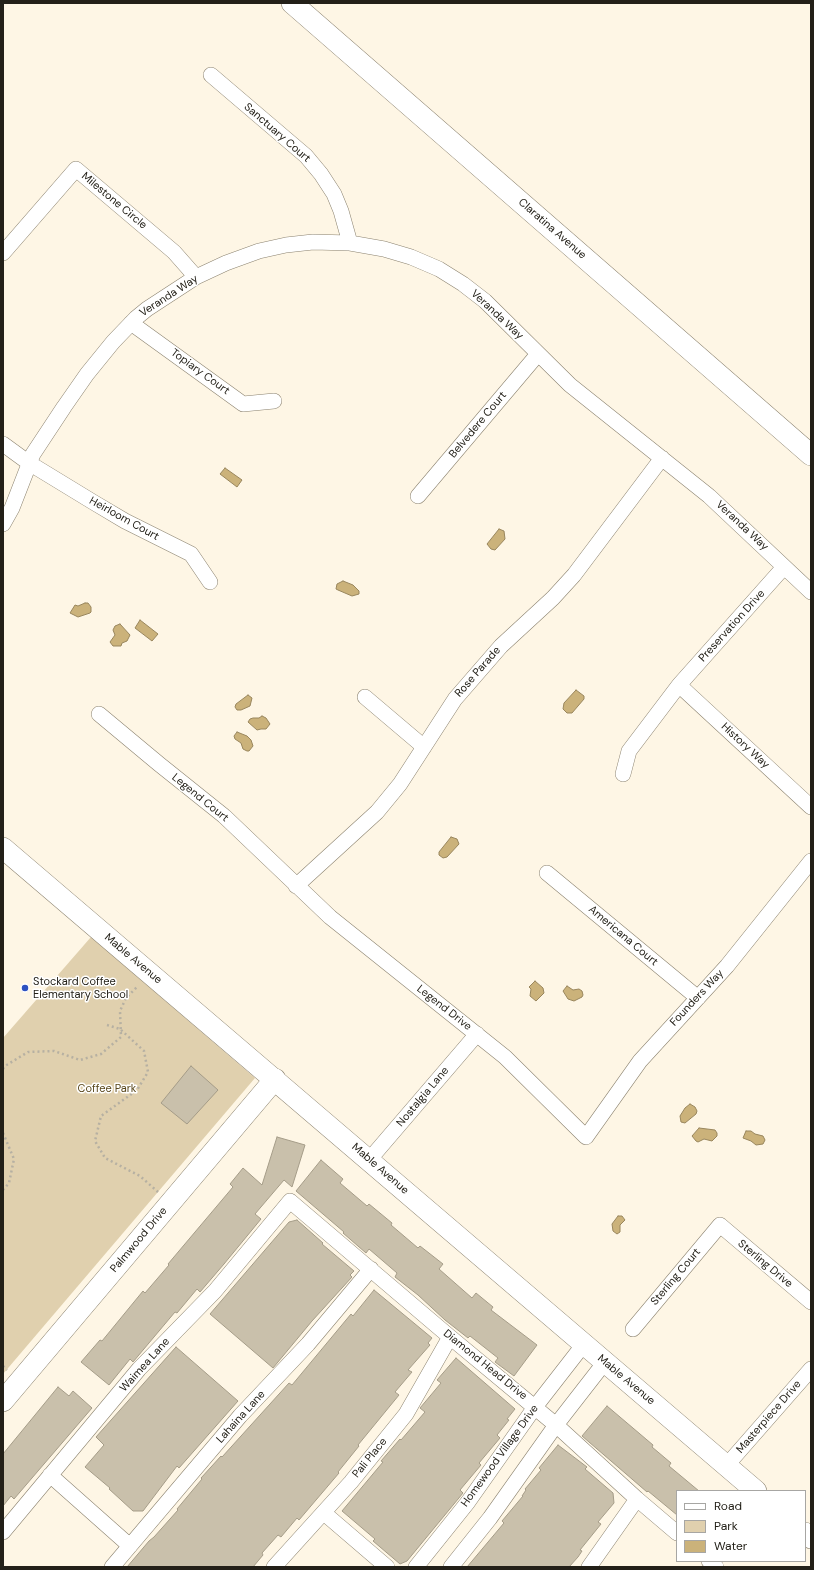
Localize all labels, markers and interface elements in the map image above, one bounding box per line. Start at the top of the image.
street label: Sanctuary Court [241,101,313,165]
street label: Milestone Circle [79,170,149,232]
street label: Claratina Avenue [515,196,589,262]
street label: Veranda Way [137,272,201,320]
street label: Veranda Way [468,287,526,343]
street label: Topiary Court [168,346,232,398]
street label: Belvedere Court [446,389,510,461]
street label: Heirloom Court [87,494,161,544]
street label: Veranda Way [713,498,771,554]
street label: Preservation Drive [696,587,768,665]
street label: Rose Parade [452,644,504,700]
street label: History Way [718,720,772,772]
street label: Legend Court [169,771,231,825]
street label: Americana Court [586,903,660,969]
street label: Mable Avenue [102,931,164,987]
street label: Founders Way [667,967,727,1029]
place label: Stockard Coffee Elementary School [33,975,128,1001]
street label: Legend Drive [414,982,474,1034]
marker: Stockard Coffee Elementary School [20,983,30,993]
street label: Nostalgia Lane [394,1064,452,1130]
park label: Coffee Park [78,1082,136,1096]
street label: Mable Avenue [349,1141,411,1197]
street label: Palmwood Drive [108,1205,170,1275]
street label: Sterling Drive [735,1237,795,1291]
street label: Sterling Court [648,1246,704,1308]
street label: Diamond Head Drive [440,1327,530,1403]
street label: Waimea Lane [117,1335,173,1395]
street label: Mable Avenue [595,1352,657,1408]
street label: Masterpiece Drive [734,1378,804,1456]
street label: Lahaina Lane [214,1388,268,1446]
street label: Homewood Village Drive [459,1402,541,1510]
street label: Pali Place [350,1435,390,1481]
legend [676,1490,806,1562]
text: Road [714,1498,742,1514]
text: Park [714,1518,738,1534]
text: Water [714,1538,747,1554]

